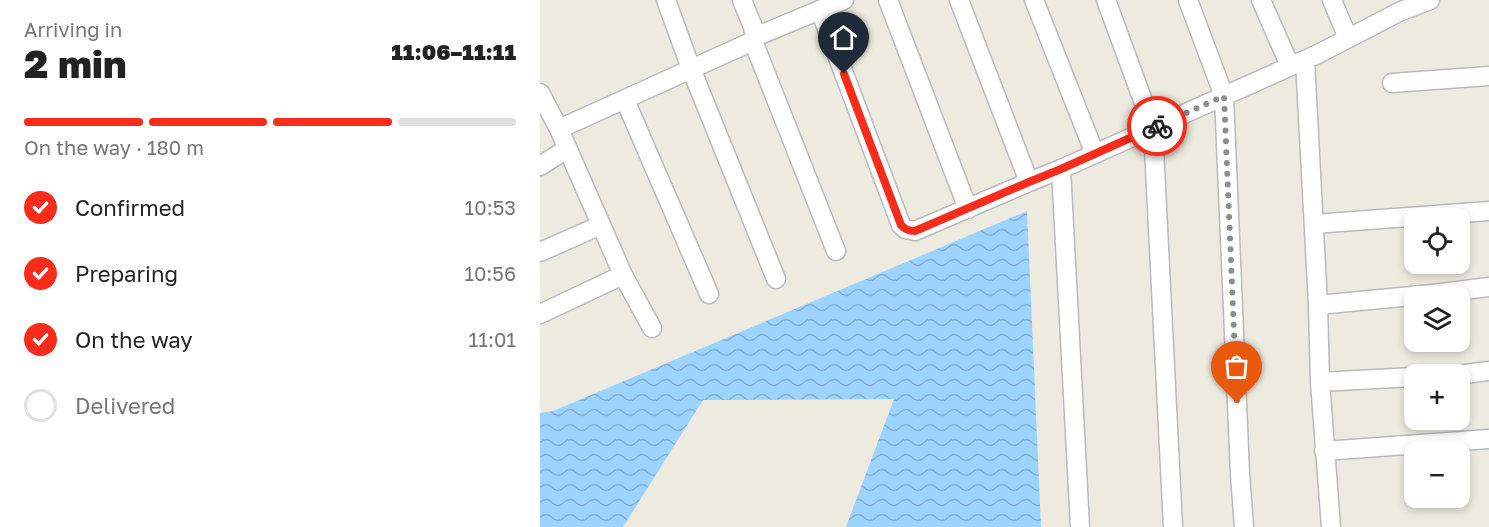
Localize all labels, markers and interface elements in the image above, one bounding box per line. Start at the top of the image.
pin [818,12,869,74]
text: Arriving in [24,17,122,41]
icon: home [827,21,860,54]
text: 11:06–11:11 [391,38,516,65]
text: 2 min [24,40,127,87]
courier [1127,96,1187,156]
icon: bike [1141,110,1174,143]
text: On the way · 180 m [24,135,204,159]
icon: check [24,191,57,224]
text: Confirmed [75,194,185,221]
text: 10:53 [465,195,516,219]
map controls [1404,208,1470,508]
button: locate [1404,208,1470,274]
icon: check [24,257,57,290]
text: Preparing [75,260,178,287]
text: 10:56 [464,261,516,285]
button: layers [1404,286,1470,352]
icon: check [24,323,57,356]
text: On the way [75,326,193,353]
text: 11:01 [469,327,516,351]
pin [1211,341,1262,403]
icon: bag [1220,350,1253,383]
button: + [1404,364,1470,430]
text: Delivered [75,392,175,419]
button: − [1404,442,1470,508]

